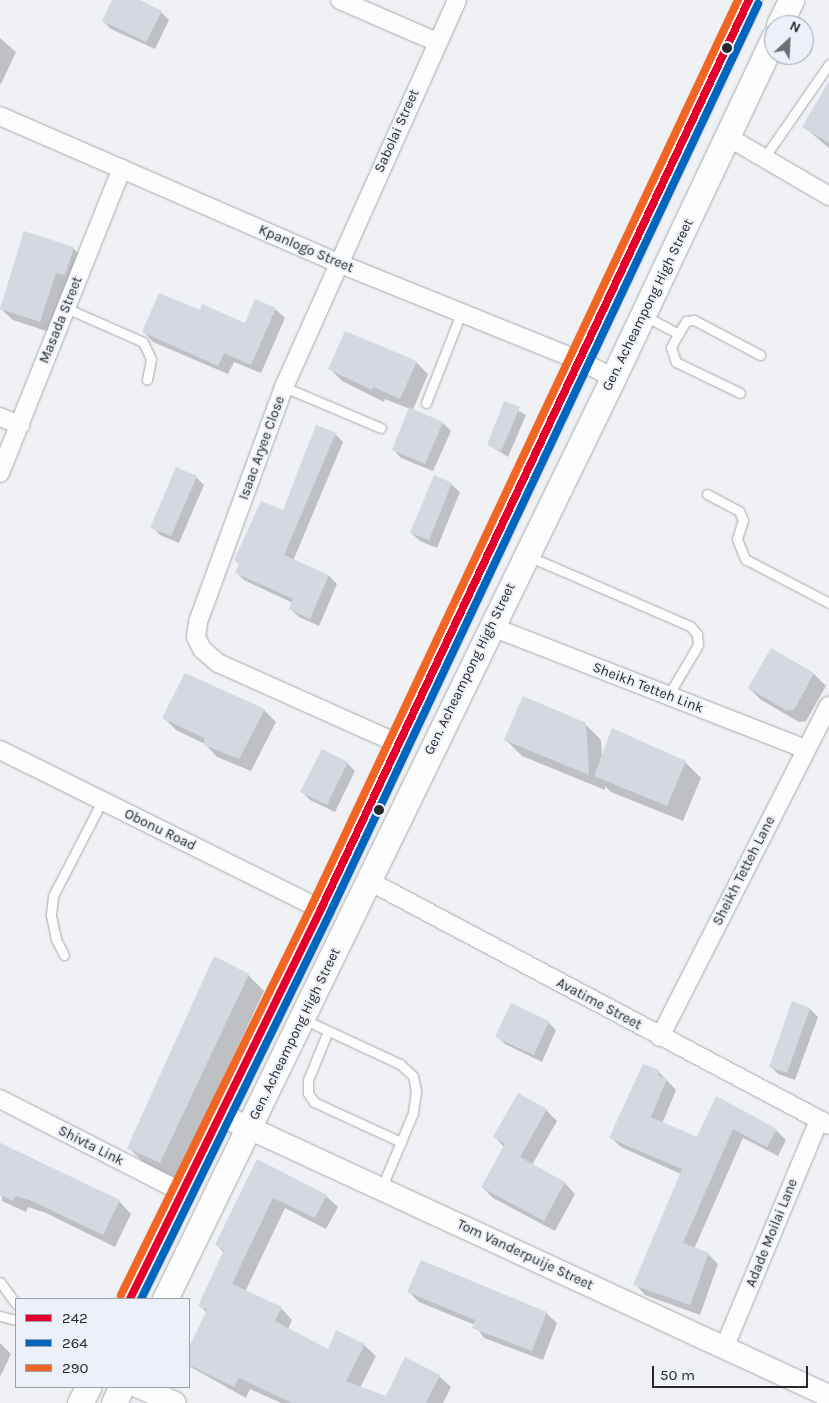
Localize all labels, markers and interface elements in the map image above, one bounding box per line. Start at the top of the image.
north arrow [764,15,814,65]
text: N [787,17,803,37]
unlabelled marker [722,43,732,53]
street label: Sabolai Street [371,87,423,175]
street label: Gen. Acheampong High Street [599,216,697,394]
street label: Kpanlogo Street [256,221,356,277]
street label: Masada Street [36,274,86,366]
street label: Isaac Aryee Close [235,394,289,502]
street label: Gen. Acheampong High Street [421,580,519,758]
street label: Sheikh Tetteh Link [590,659,706,717]
street label: Obonu Road [122,805,198,855]
unlabelled marker [374,805,384,815]
street label: Sheikh Tetteh Lane [709,814,779,928]
street label: Gen. Acheampong High Street [246,945,344,1123]
street label: Avatime Street [554,975,644,1033]
street label: Shivta Link [55,1122,127,1170]
street label: Adade Moilai Lane [743,1176,801,1290]
street label: Tom Vanderpuije Street [454,1216,596,1294]
legend [15,1298,190,1388]
text: 242 [62,1309,88,1327]
text: 264 [62,1334,88,1352]
scale bar [654,1356,810,1388]
text: 290 [62,1359,88,1377]
text: 50 m [660,1366,695,1384]

